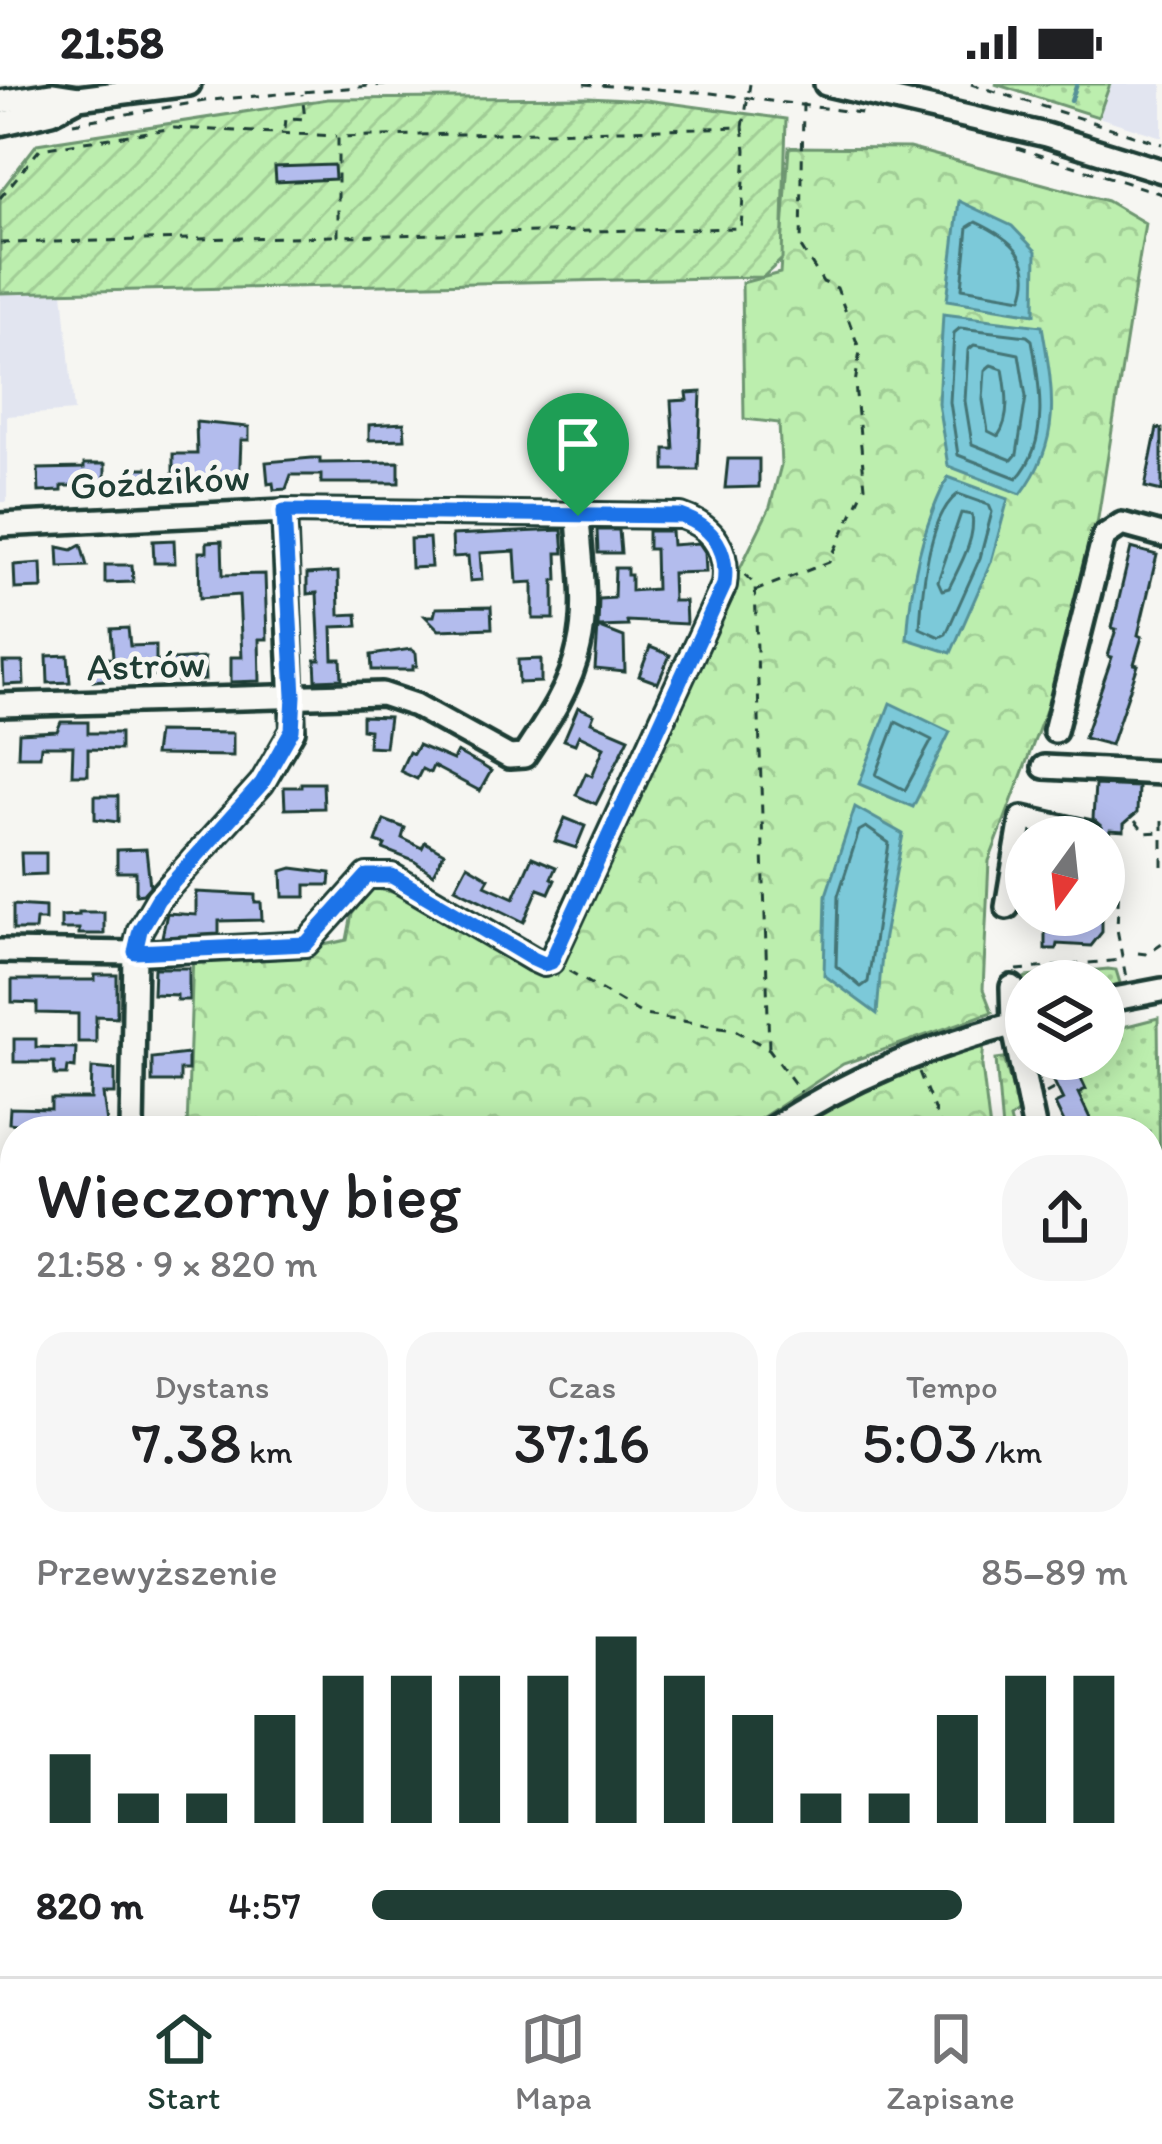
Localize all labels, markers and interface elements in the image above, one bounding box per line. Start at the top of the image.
text: 21:58 [60,15,164,69]
pin [527,393,629,516]
icon: arrive [545,411,611,477]
street label: Goździków [69,453,251,509]
street label: Astrów [86,639,206,691]
north arrow [1005,816,1125,936]
map controls [1005,816,1125,1080]
button: layers [1005,960,1125,1080]
text: Wieczorny bieg [36,1155,461,1235]
button: share [1002,1155,1128,1281]
text: 21:58 · 9 × 820 m [36,1240,317,1287]
text: Dystans [155,1367,269,1406]
text: Czas [548,1367,616,1406]
text: Tempo [906,1367,998,1406]
text: 7.38 [131,1406,242,1478]
text: 37:16 [514,1406,650,1478]
text: 5:03 [862,1406,977,1478]
text: km [242,1432,293,1471]
text: /km [977,1432,1042,1471]
text: Przewyższenie [36,1548,278,1595]
text: 85–89 m [981,1548,1128,1595]
text: 820 m [36,1882,143,1929]
text: 4:57 [228,1882,301,1929]
tab: Start [147,2006,220,2117]
tab: Mapa [515,2006,592,2117]
tab: Zapisane [887,2006,1015,2117]

